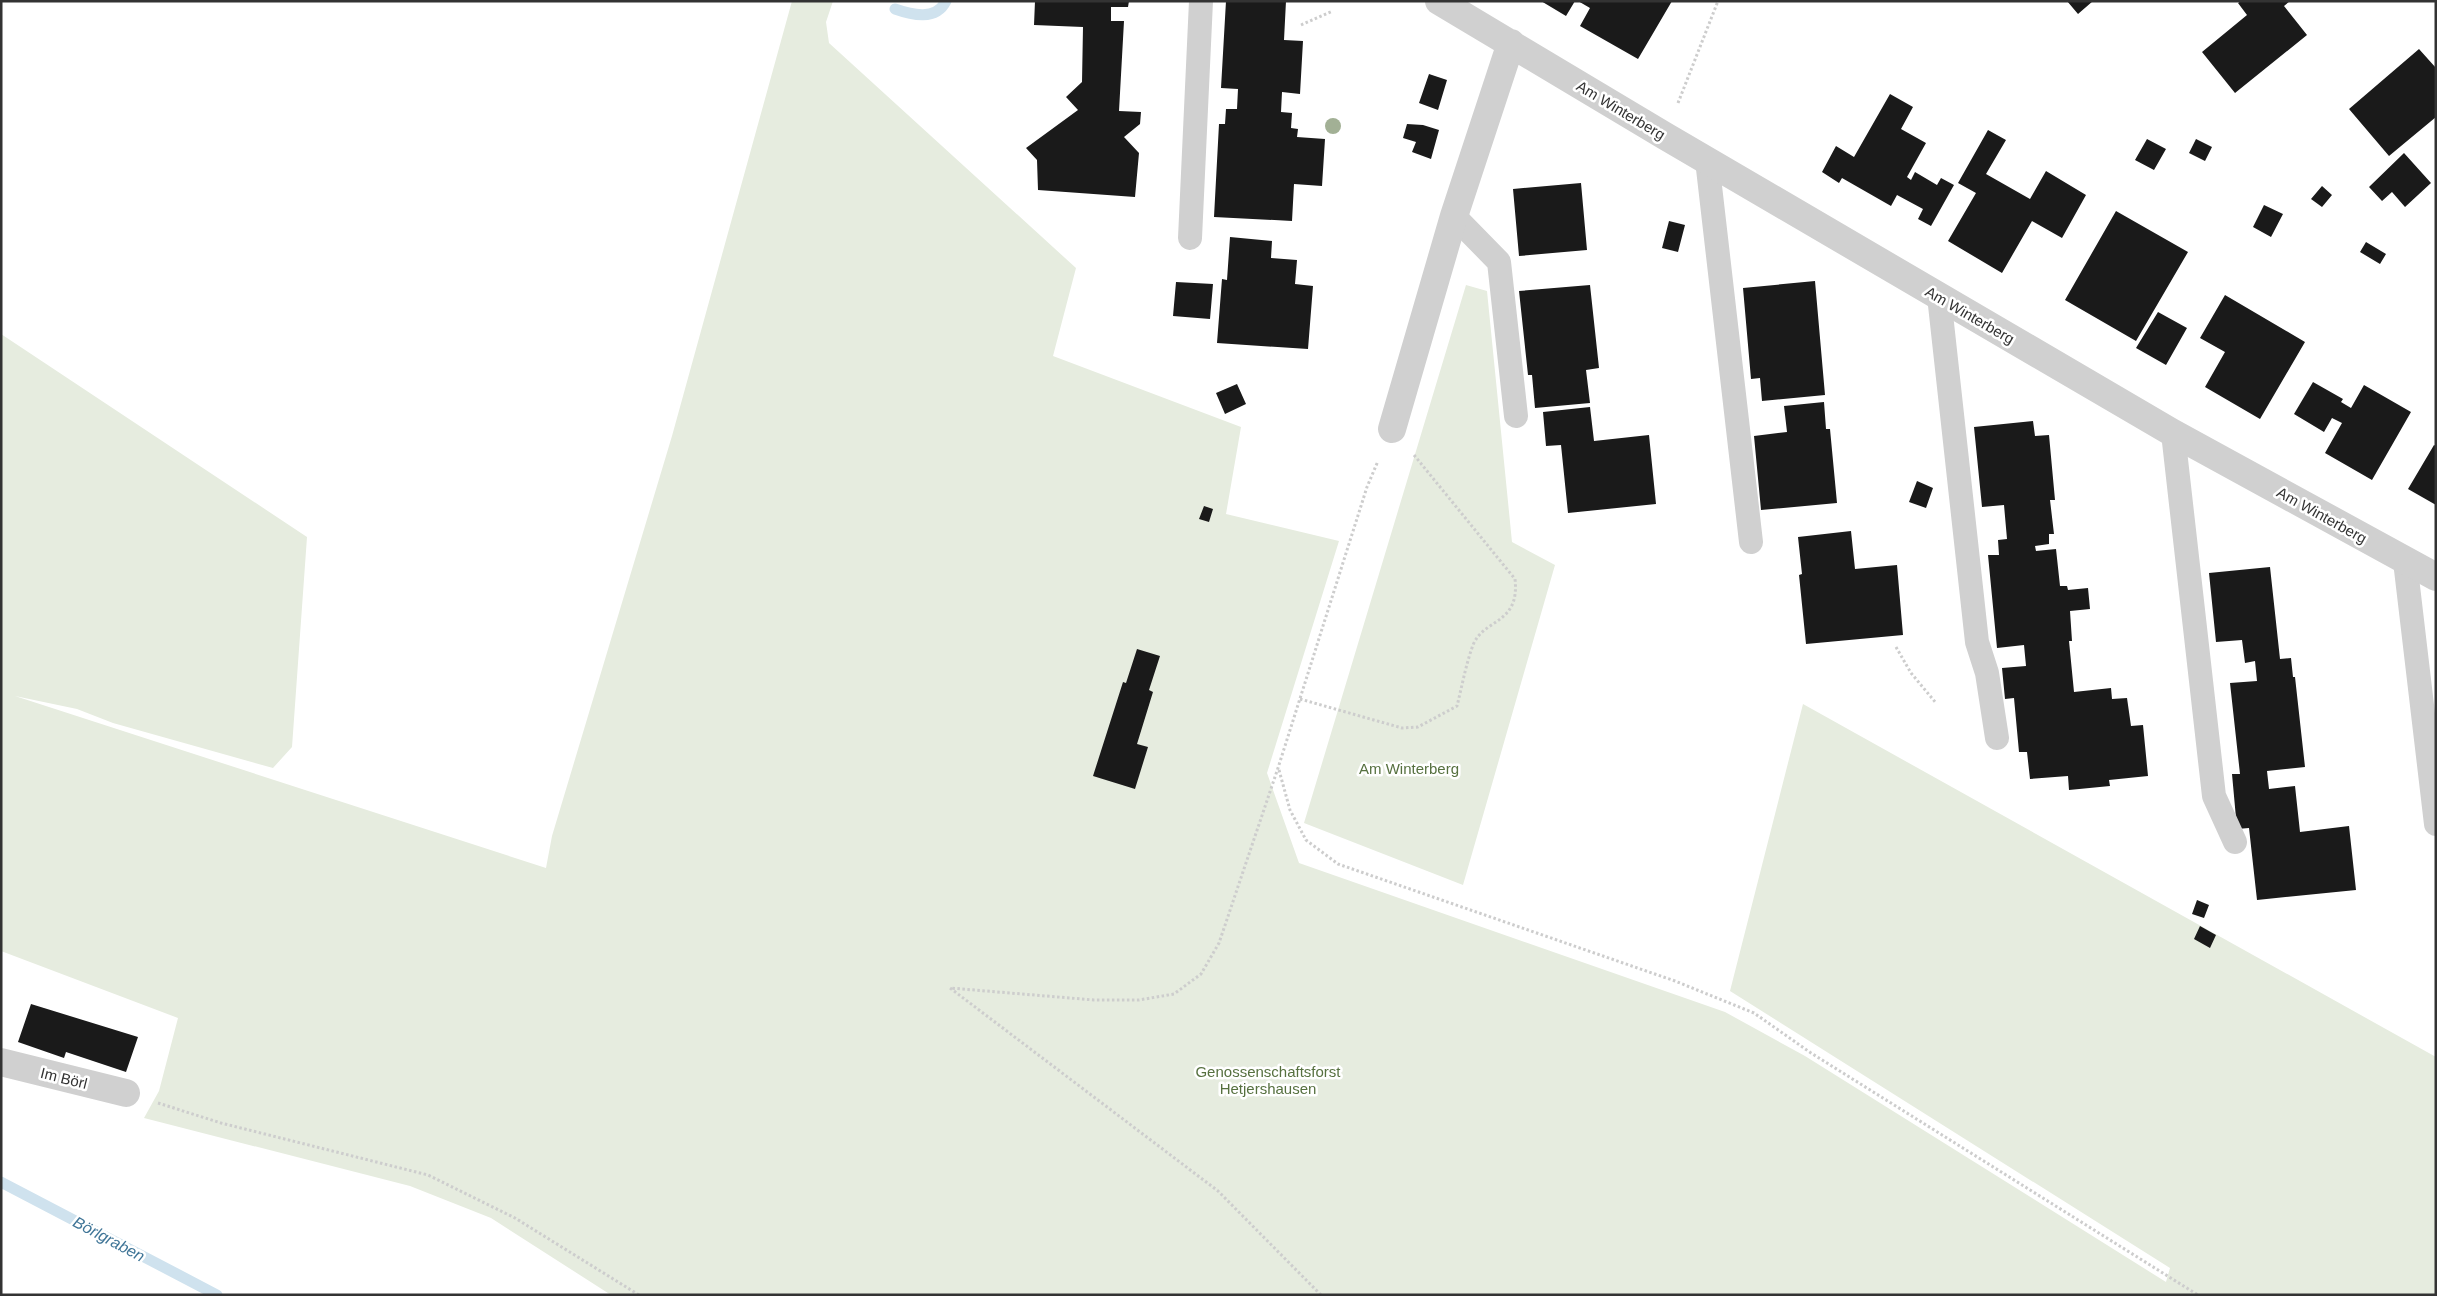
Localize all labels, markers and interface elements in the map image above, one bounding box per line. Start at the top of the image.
street label: Am Winterberg [1574,77,1668,143]
street label: Am Winterberg [1922,283,2018,347]
street label: Am Winterberg [2274,483,2370,547]
park label: Am Winterberg [1359,760,1459,777]
park label: Genossenschaftsforst Hetjershausen [1195,1063,1341,1097]
street label: Im Börl [39,1064,89,1092]
water label: Börlgraben [70,1213,148,1265]

